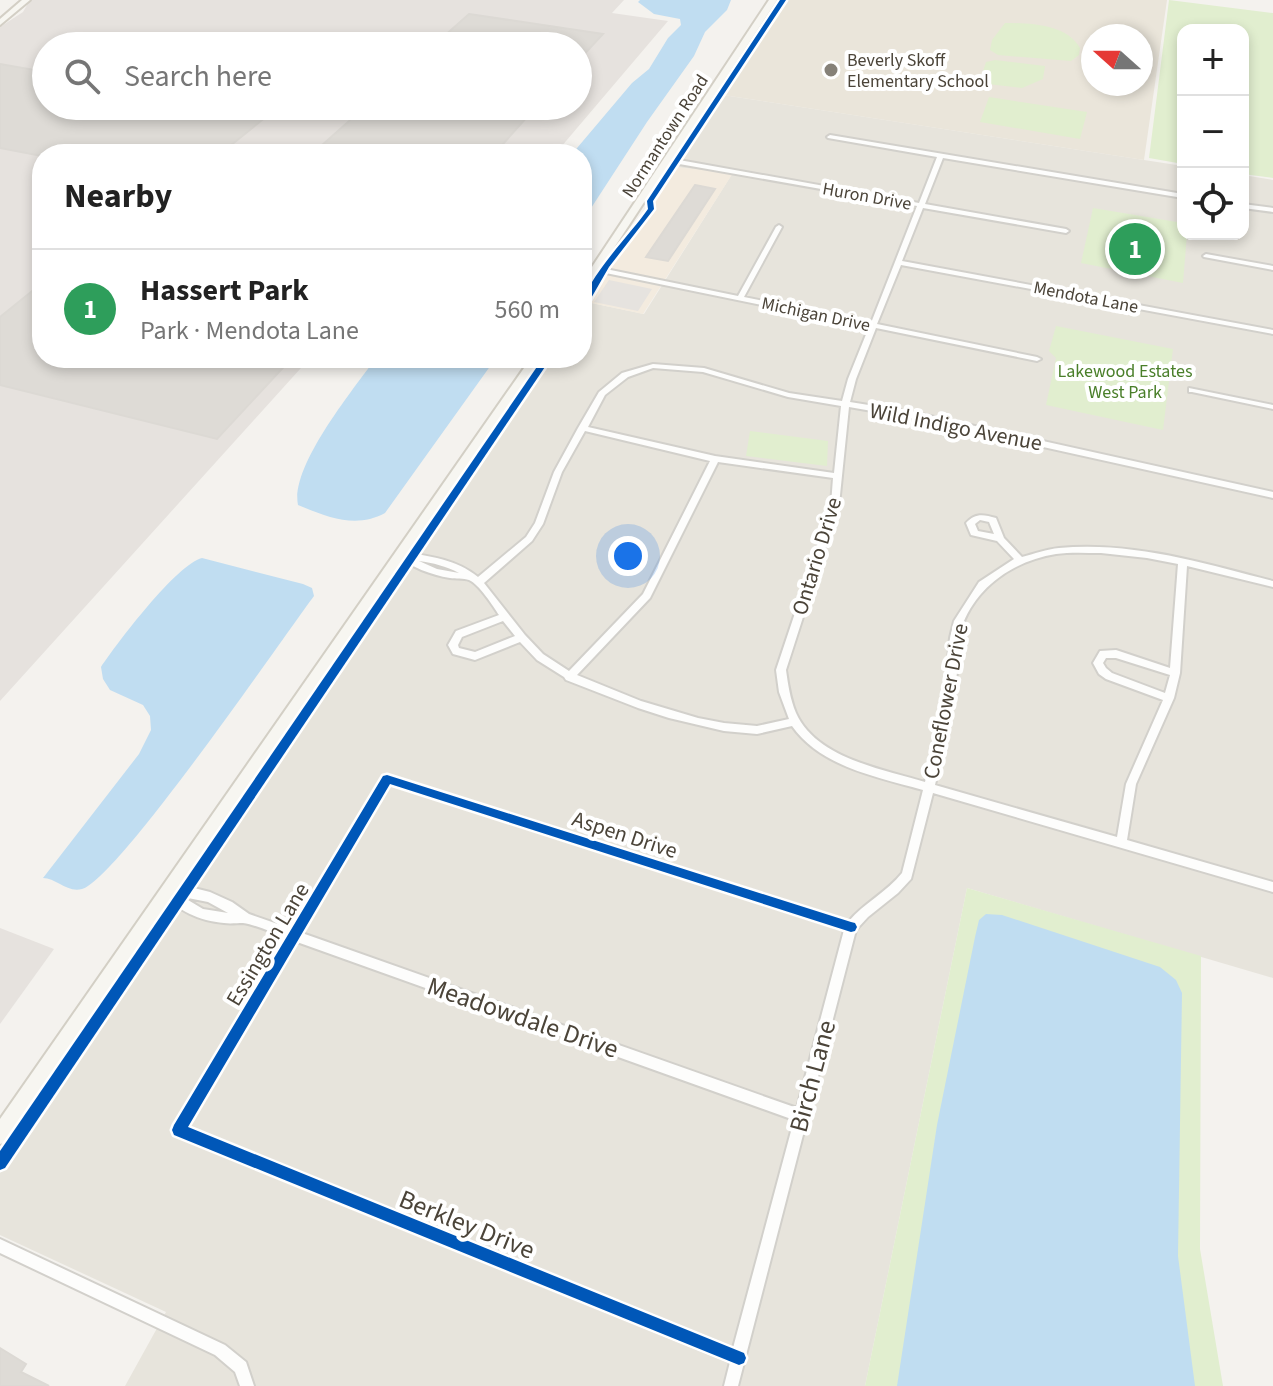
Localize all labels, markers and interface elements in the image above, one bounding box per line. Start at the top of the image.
north arrow [1081,24,1153,96]
map controls [1177,24,1249,240]
button: + [1177,24,1249,96]
search box [32,32,592,120]
place label: Beverly Skoff Elementary School [847,48,989,94]
icon: search [60,54,104,98]
text: Search here [124,55,272,98]
marker: Beverly Skoff Elementary School [822,61,840,79]
street label: Normantown Road [616,70,715,203]
button: − [1177,96,1249,168]
button: locate [1177,168,1249,240]
text: Nearby [64,172,172,221]
street label: Huron Drive [821,176,913,217]
pin: 1 [1109,219,1161,279]
text: Hassert Park [140,269,309,312]
street label: Mendota Lane [1031,275,1141,320]
text: 1 [83,291,97,328]
text: 560 m [494,291,560,328]
street label: Michigan Drive [759,291,872,338]
text: Park · Mendota Lane [140,312,359,349]
park label: Lakewood Estates West Park [1058,359,1192,405]
street label: Wild Indigo Avenue [867,395,1045,459]
street label: Ontario Drive [784,493,850,619]
your location [608,536,648,576]
street label: Coneflower Drive [915,621,977,782]
street label: Aspen Drive [568,803,682,867]
street label: Essington Lane [218,877,317,1012]
street label: Meadowdale Drive [422,967,624,1068]
street label: Birch Lane [780,1016,845,1136]
street label: Berkley Drive [393,1180,540,1268]

